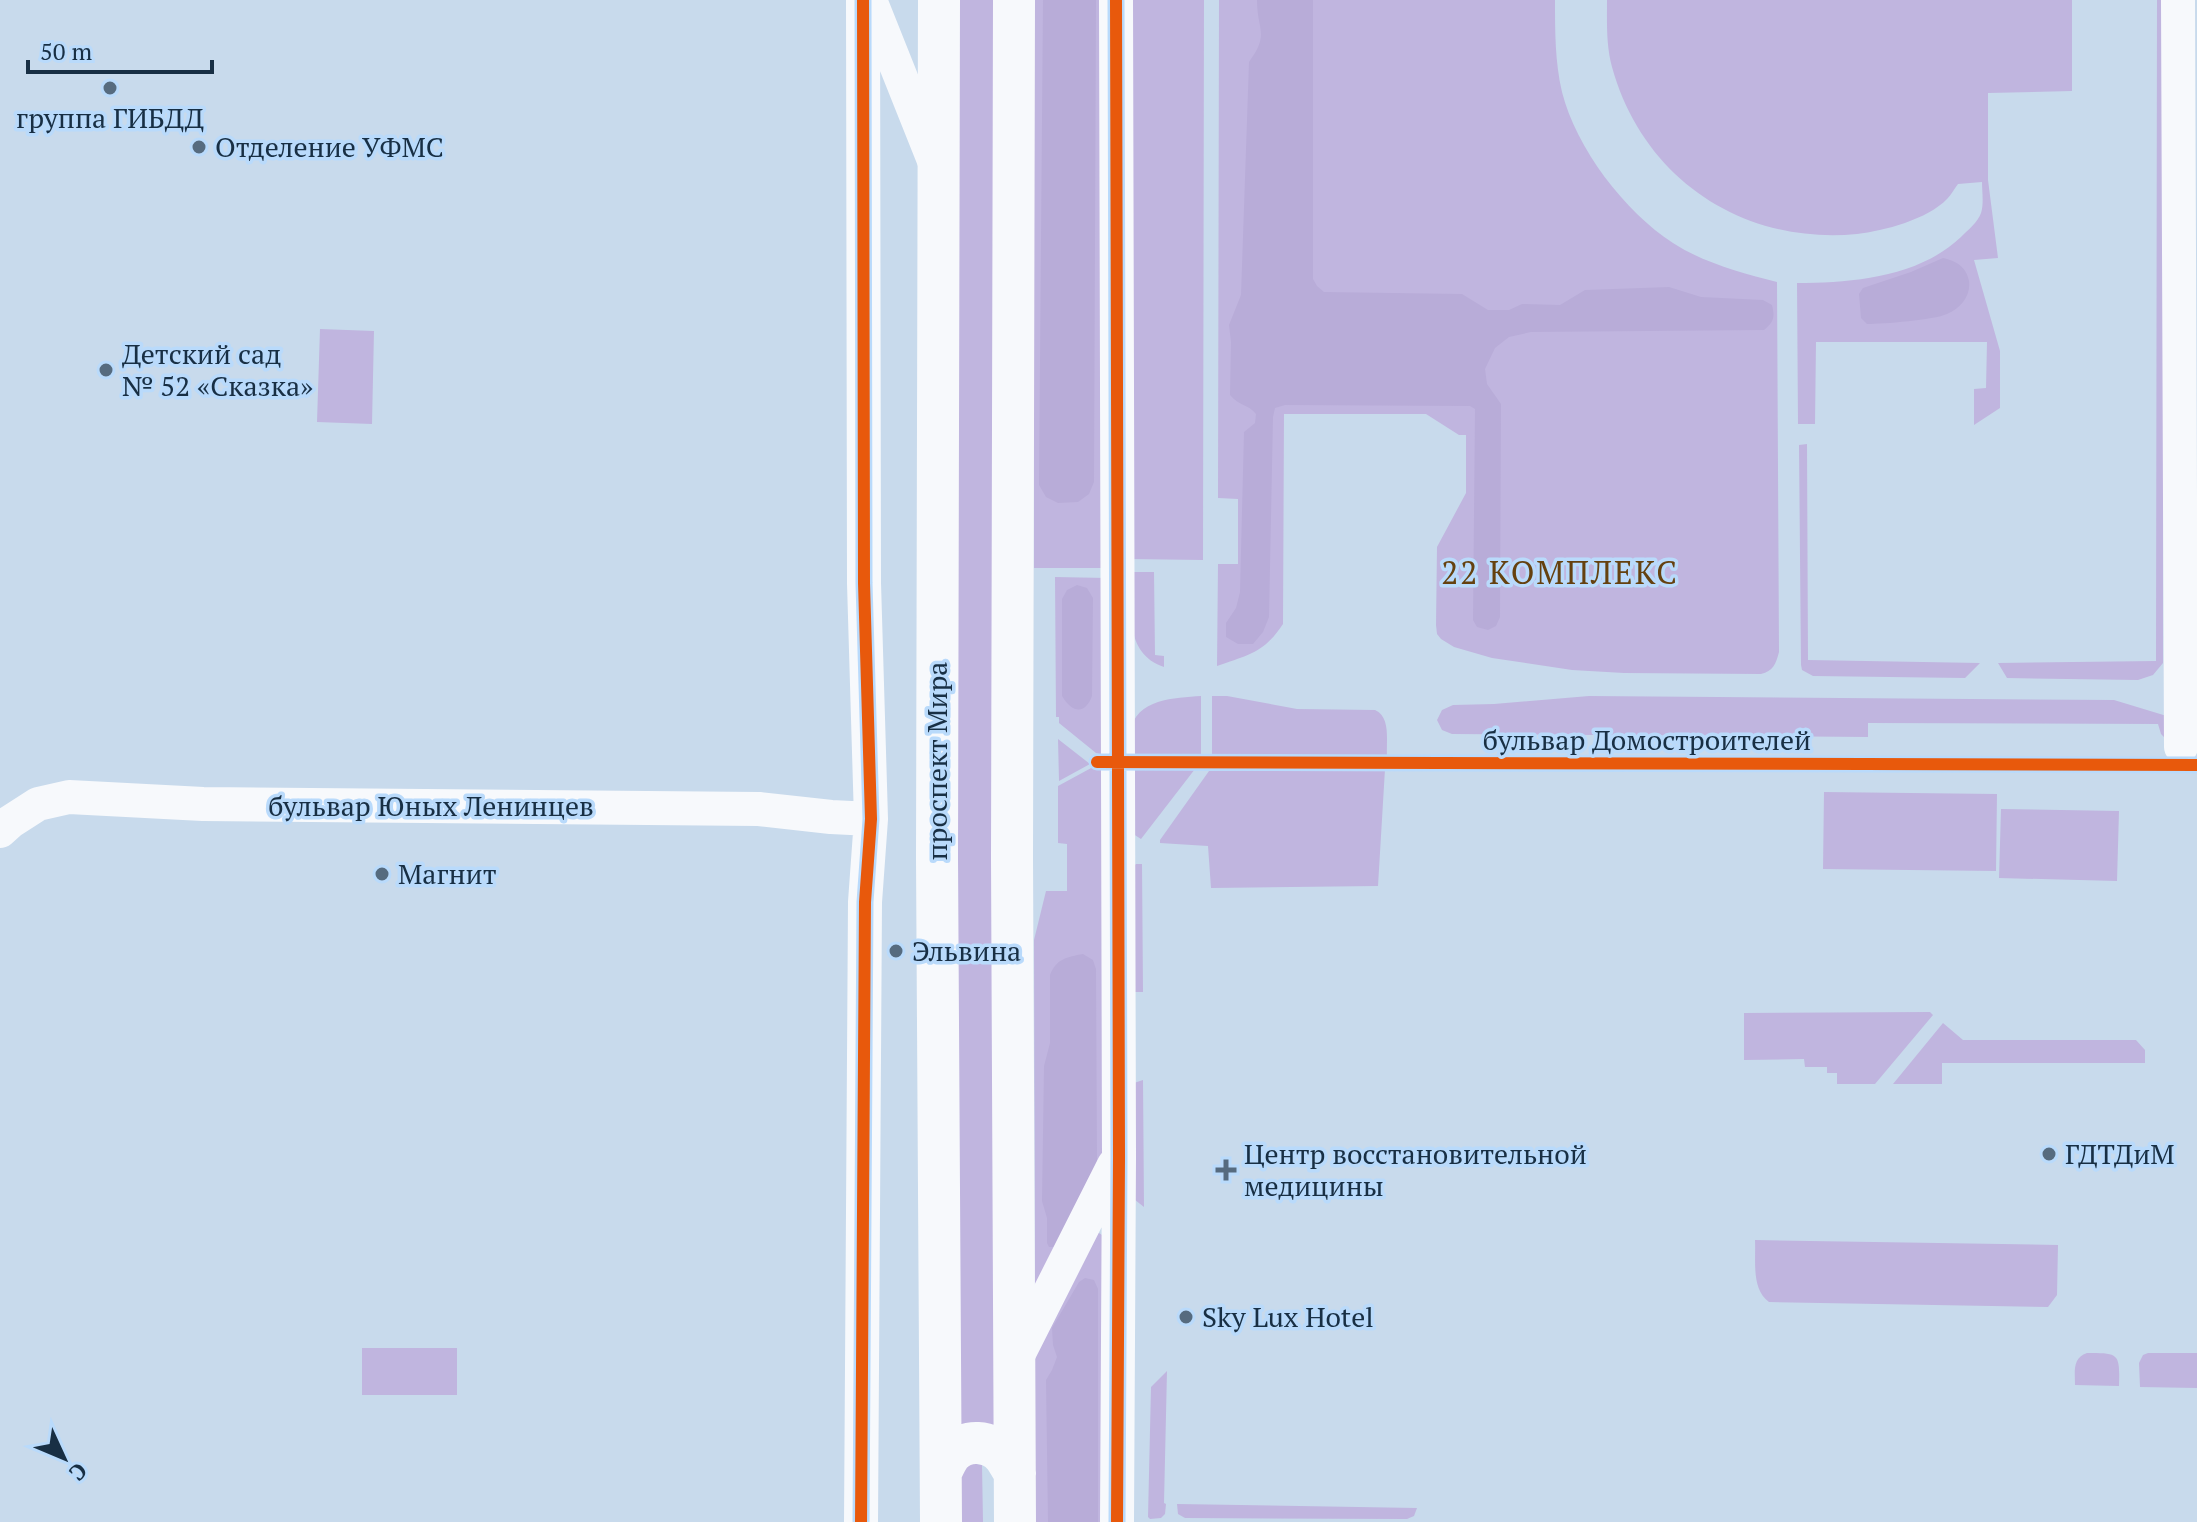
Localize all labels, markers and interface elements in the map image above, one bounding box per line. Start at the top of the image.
scale bar [28,24,212,74]
text: 50 m [40,35,92,67]
marker: группа ГИБДД [101,79,119,97]
place label: группа ГИБДД [16,99,204,136]
place label: Отделение УФМС [215,128,444,165]
marker: Отделение УФМС [190,138,208,156]
place label: Детский сад № 52 «Сказка» [122,335,313,404]
marker: Детский сад № 52 «Сказка» [97,361,115,379]
district label: 22 КОМПЛЕКС [1441,551,1679,593]
street label: проспект Мира [918,662,955,860]
street label: бульвар Домостроителей [1483,721,1811,758]
street label: бульвар Юных Ленинцев [268,787,594,824]
place label: Магнит [398,855,497,892]
marker: Магнит [373,865,391,883]
place label: Эльвина [912,932,1021,969]
marker: Эльвина [887,942,905,960]
place label: Центр восстановительной медицины [1244,1135,1587,1204]
place label: ГДТДиМ [2065,1135,2175,1172]
marker: ГДТДиМ [2040,1145,2058,1163]
marker: Центр восстановительной медицины [1215,1159,1237,1181]
place label: Sky Lux Hotel [1202,1298,1374,1335]
marker: Sky Lux Hotel [1177,1308,1195,1326]
north arrow [24,1418,104,1498]
text: С [63,1457,94,1487]

